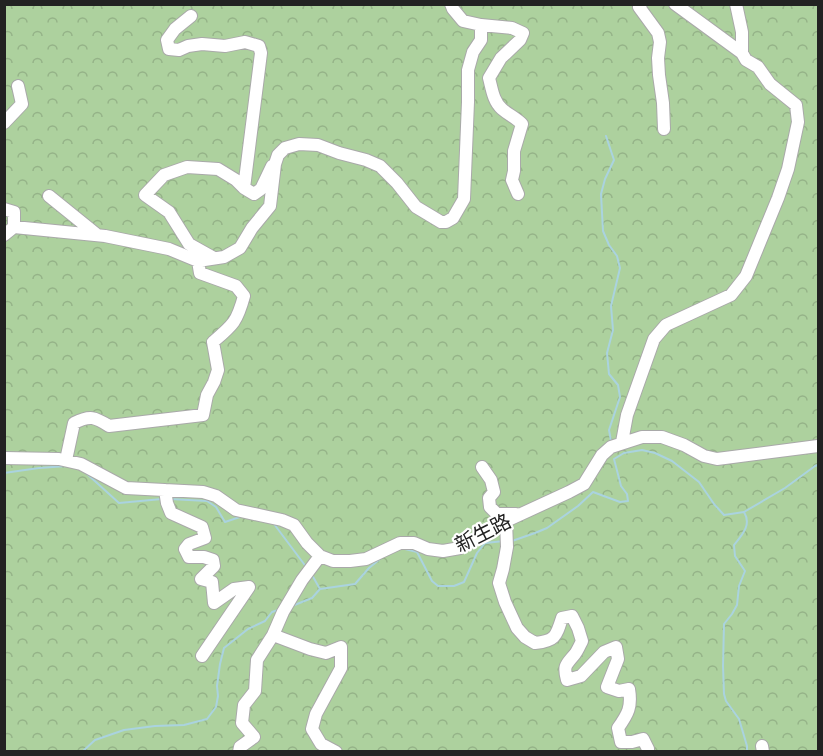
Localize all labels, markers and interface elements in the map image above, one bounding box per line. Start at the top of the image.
street label: 新生路 [450,508,515,557]

